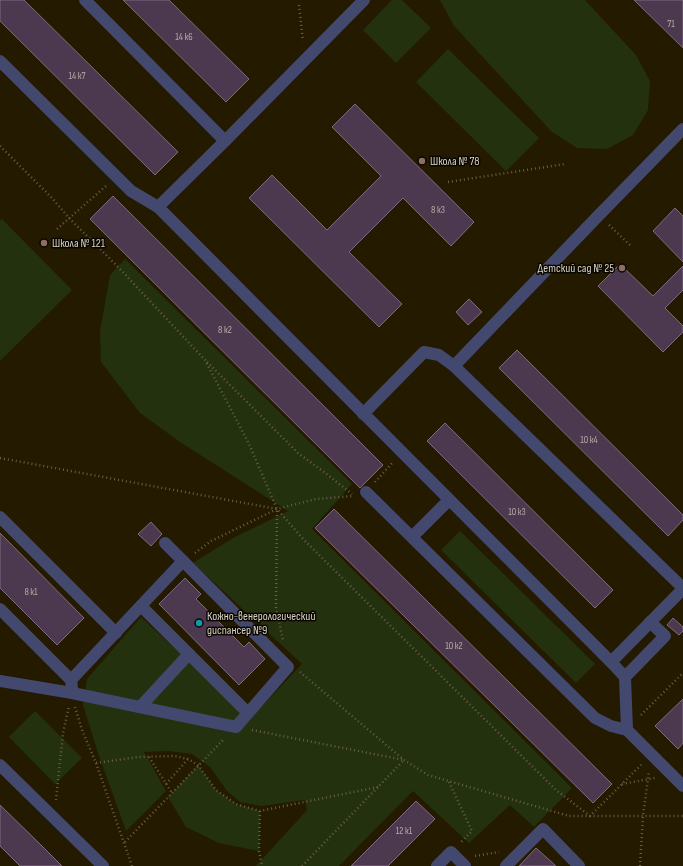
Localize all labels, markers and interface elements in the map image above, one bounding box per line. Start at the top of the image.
house number: 71 [667,18,675,30]
house number: 14 к6 [175,31,193,43]
house number: 14 к7 [68,70,86,82]
place label: Школа № 78 [430,154,479,169]
marker: Школа № 78 [417,156,427,166]
house number: 8 к3 [431,204,445,216]
place label: Школа № 121 [52,236,106,251]
marker: Школа № 121 [39,238,49,248]
place label: Детский сад № 25 [538,261,614,276]
marker: Детский сад № 25 [617,263,627,273]
house number: 8 к2 [218,324,232,336]
house number: 10 к4 [580,434,598,446]
house number: 10 к3 [508,506,526,518]
house number: 8 к1 [24,586,38,598]
place label: Кожно-венерологический диспансер №9 [207,609,315,638]
marker: Кожно-венерологический диспансер №9 [194,618,204,628]
house number: 10 к2 [445,640,463,652]
house number: 12 к1 [396,825,413,837]

